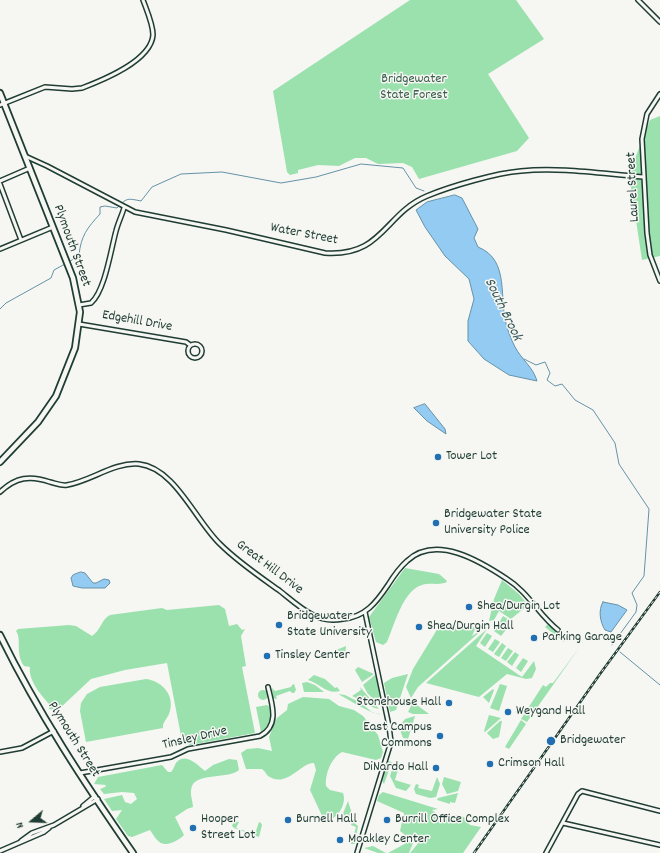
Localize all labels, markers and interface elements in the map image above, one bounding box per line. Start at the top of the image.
park label: Bridgewater State Forest [380,72,448,104]
street label: Laurel Street [624,151,644,223]
street label: Plymouth Street [48,203,94,289]
street label: Water Street [269,220,339,250]
water label: South Brook [479,276,525,344]
street label: Edgehill Drive [101,308,173,336]
place label: Tower Lot [446,449,497,465]
marker: Tower Lot [433,452,443,462]
place label: Bridgewater State University Police [444,507,542,540]
marker: Bridgewater State University Police [431,518,441,528]
street label: Great Hill Drive [232,537,306,599]
place label: Shea/Durgin Lot [477,599,560,615]
marker: Shea/Durgin Lot [464,602,474,612]
place label: Bridgewater State University [287,609,372,642]
place label: Shea/Durgin Hall [427,619,514,635]
marker: Bridgewater State University [274,620,284,630]
marker: Shea/Durgin Hall [414,622,424,632]
place label: Parking Garage [542,630,622,646]
marker: Parking Garage [529,633,539,643]
place label: Tinsley Center [275,648,350,664]
marker: Tinsley Center [262,651,272,661]
place label: Stonehouse Hall [356,695,441,711]
marker: Stonehouse Hall [444,698,454,708]
street label: Plymouth Street [43,699,103,781]
place label: Weygand Hall [516,704,585,720]
marker: Weygand Hall [503,707,513,717]
place label: East Campus Commons [363,720,432,752]
street label: Tinsley Drive [161,723,229,755]
marker: East Campus Commons [435,731,445,741]
place label: Bridgewater [560,733,625,749]
marker: Bridgewater [545,735,557,747]
place label: Crimson Hall [498,756,564,772]
marker: Crimson Hall [485,759,495,769]
place label: DiNardo Hall [363,760,428,776]
marker: DiNardo Hall [431,763,441,773]
north arrow [12,801,52,841]
place label: Hooper Street Lot [201,812,255,844]
place label: Burnell Hall [296,812,357,828]
place label: Burrill Office Complex [395,812,509,828]
marker: Burnell Hall [283,815,293,825]
marker: Burrill Office Complex [382,815,392,825]
text: N [12,820,29,830]
marker: Hooper Street Lot [188,823,198,833]
place label: Moakley Center [348,832,429,848]
marker: Moakley Center [335,835,345,845]

